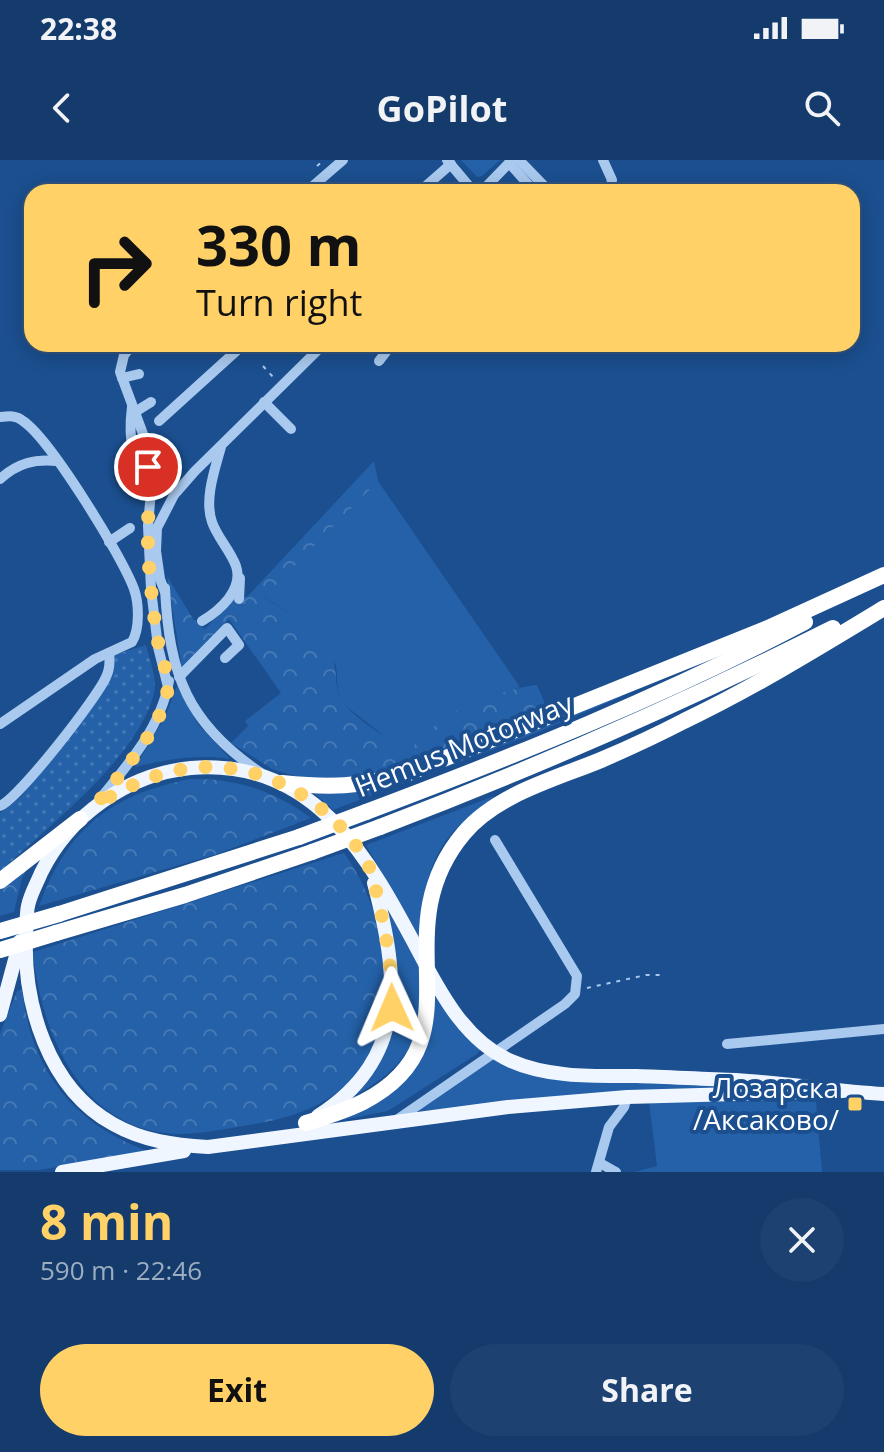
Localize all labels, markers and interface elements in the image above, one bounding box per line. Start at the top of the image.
text: 22:38 [40,8,117,49]
text: GoPilot [377,84,507,133]
icon: back [40,86,84,130]
icon: search [800,86,844,130]
text: 330 m [196,206,362,282]
icon: right [64,216,168,320]
text: Turn right [196,278,362,327]
pin [114,433,182,501]
icon: arrive [126,445,170,489]
street label: Hemus Motorway [349,683,579,805]
position arrow [350,966,434,1050]
place label: Лозарска /Аксаково/ [693,1068,839,1138]
marker: Лозарска /Аксаково/ [846,1095,864,1113]
text: 8 min [40,1189,173,1254]
button: close [760,1198,844,1282]
text: 590 m · 22:46 [40,1252,202,1288]
button: Exit [40,1344,434,1436]
button: Share [450,1344,844,1436]

